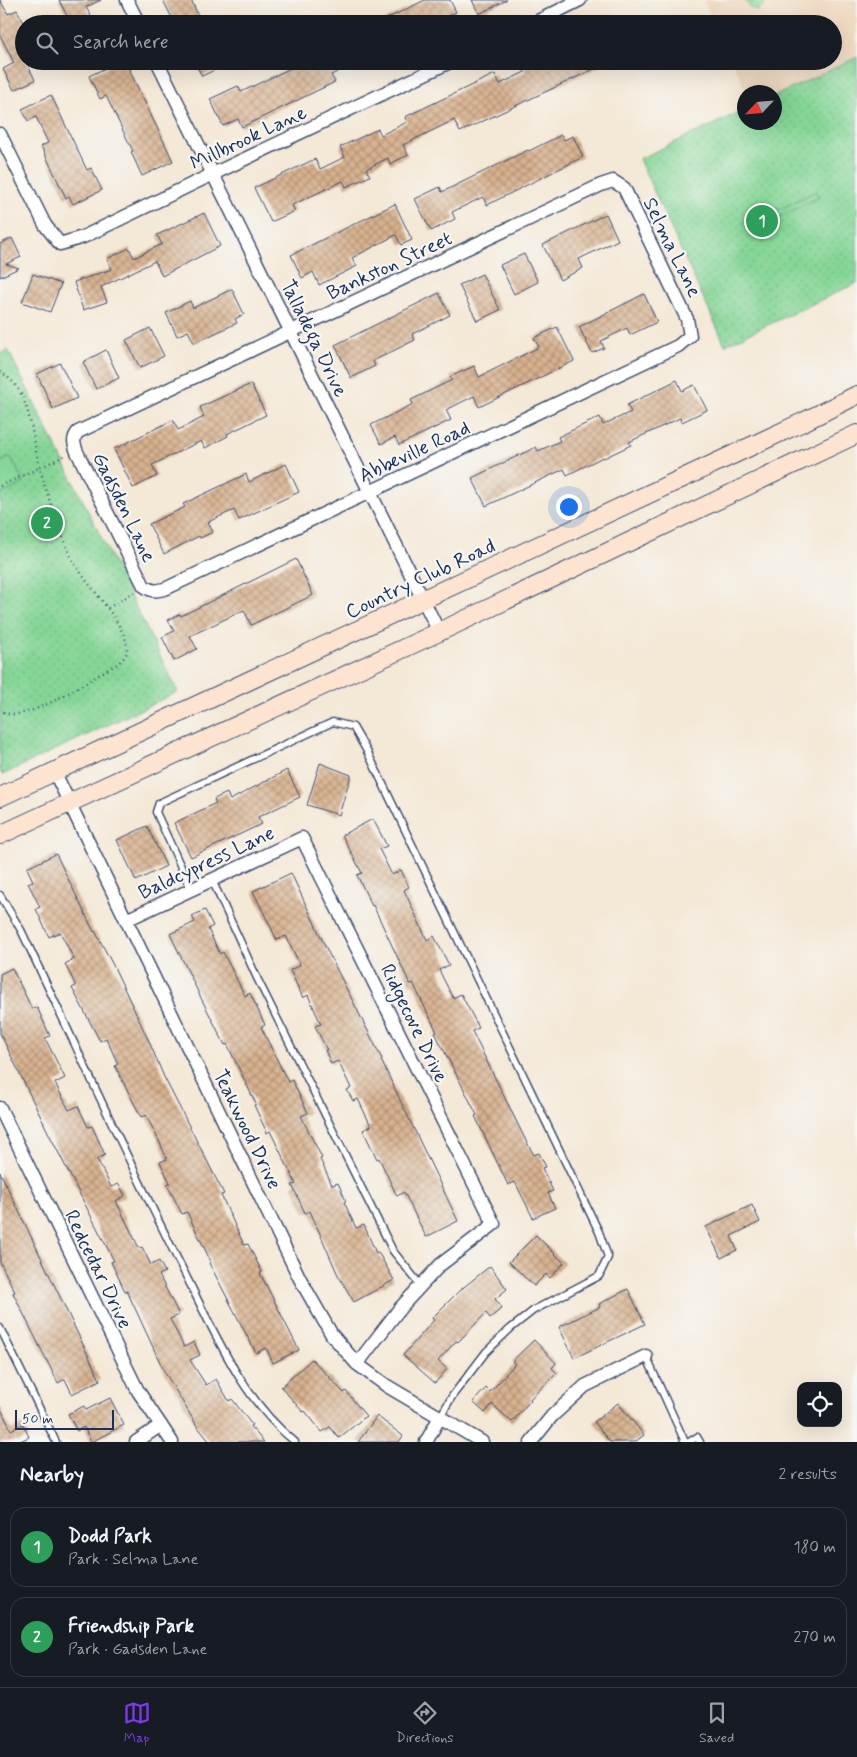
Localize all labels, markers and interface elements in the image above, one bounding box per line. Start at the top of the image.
search box [15,15,842,70]
icon: search [33,29,61,57]
text: Search here [73,30,169,55]
north arrow [737,85,782,130]
street label: Millbrook Lane [186,100,311,177]
street label: Selma Lane [636,193,708,302]
pin: 1 [746,202,778,240]
street label: Bankston Street [322,225,457,307]
street label: Talladega Drive [272,275,354,403]
street label: Abbeville Road [355,415,475,490]
street label: Gadsden Lane [85,448,162,567]
your location [556,494,582,520]
pin: 2 [31,504,63,542]
street label: Country Club Road [341,533,500,626]
street label: Baldcypress Lane [134,820,279,907]
street label: Ridgecove Drive [372,960,454,1088]
street label: Teakwood Drive [206,1065,287,1194]
street label: Redcedar Drive [57,1206,138,1334]
map controls [797,1382,842,1427]
button: locate [797,1382,842,1427]
scale bar [15,1407,114,1430]
text: 50 m [22,1410,53,1428]
text: Nearby [20,1461,84,1489]
text: 2 results [779,1464,837,1485]
text: Dodd Park [68,1524,152,1549]
text: 1 [33,1537,41,1558]
text: 180 m [793,1537,836,1558]
text: Park · Selma Lane [68,1549,199,1570]
text: Friendship Park [68,1614,194,1639]
text: 2 [33,1627,41,1648]
text: 270 m [793,1627,836,1648]
text: Park · Gadsden Lane [68,1639,208,1660]
tab: Map [123,1699,151,1747]
tab: Directions [396,1699,454,1747]
tab: Saved [699,1699,734,1747]

